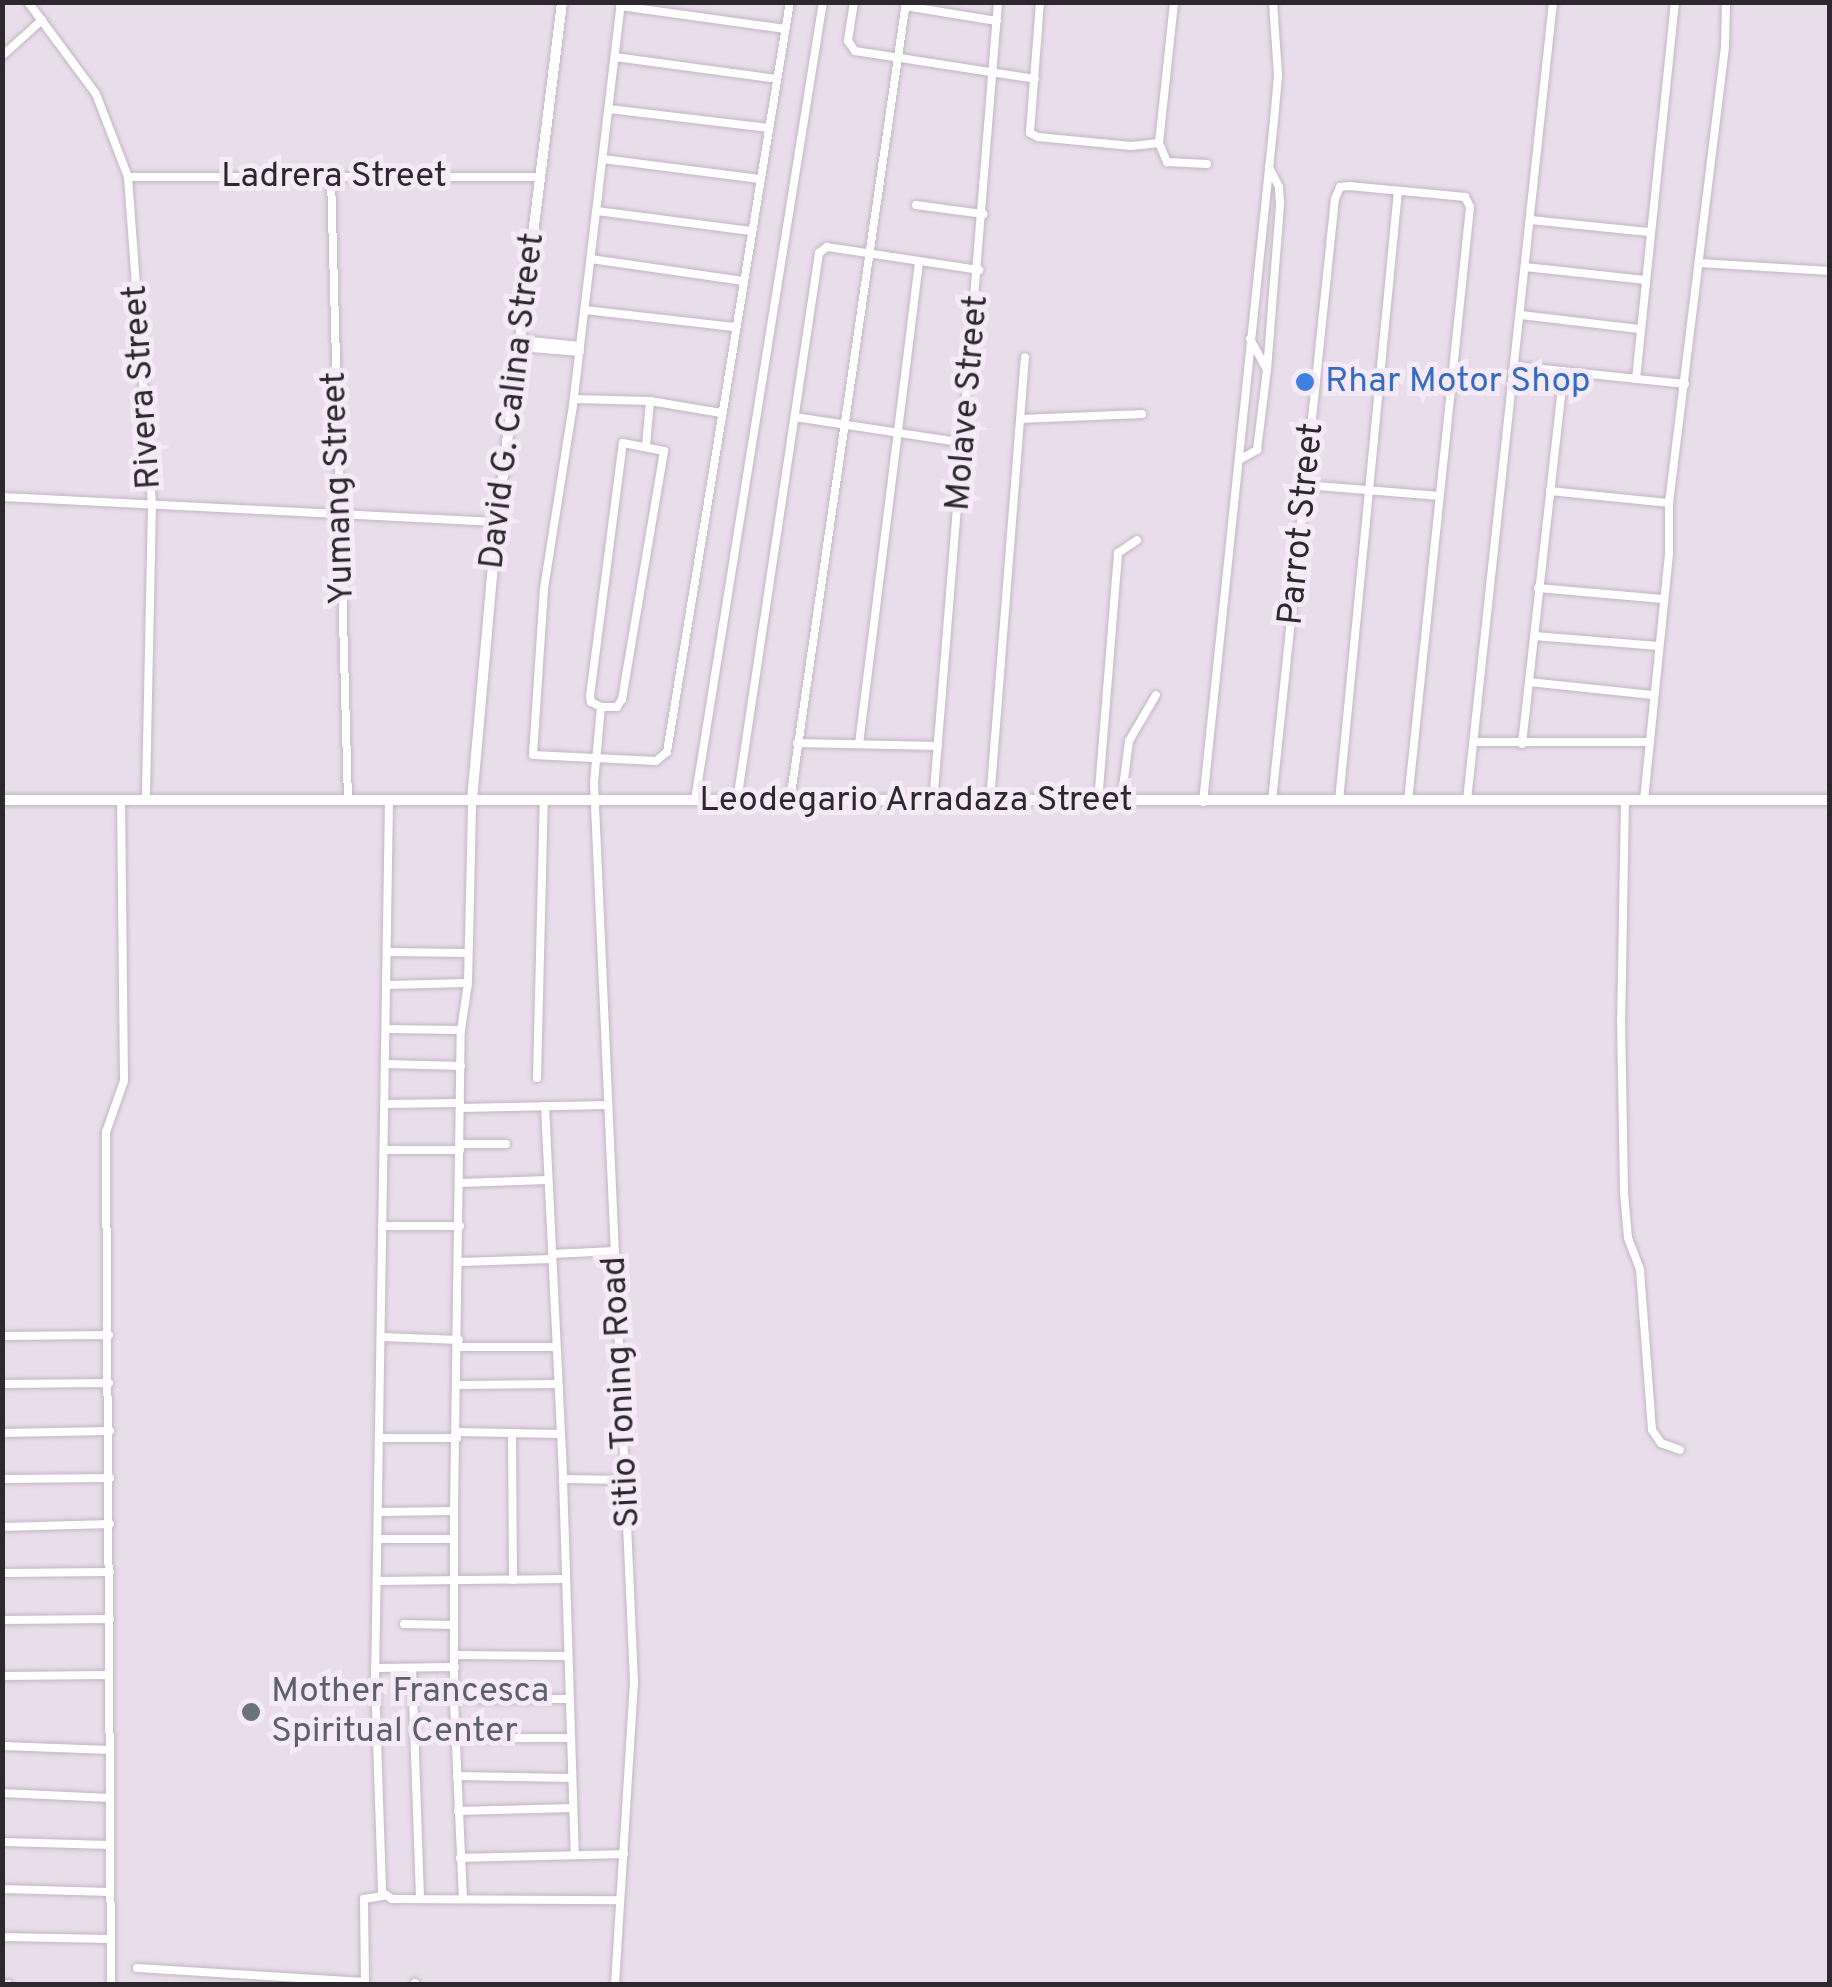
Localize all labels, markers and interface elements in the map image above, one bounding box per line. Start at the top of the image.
street label: Ladrera Street [221,156,447,198]
street label: David G. Calina Street [472,230,554,572]
street label: Rivera Street [115,283,171,491]
street label: Molave Street [938,293,998,513]
place label: Rhar Motor Shop [1325,361,1591,403]
street label: Yumang Street [314,371,364,605]
marker: Rhar Motor Shop [1294,371,1316,393]
street label: Parrot Street [1270,421,1334,627]
street label: Leodegario Arradaza Street [699,780,1133,822]
street label: Sitio Toning Road [594,1254,650,1530]
place label: Mother Francesca Spiritual Center [271,1671,549,1753]
marker: Mother Francesca Spiritual Center [240,1701,262,1723]

